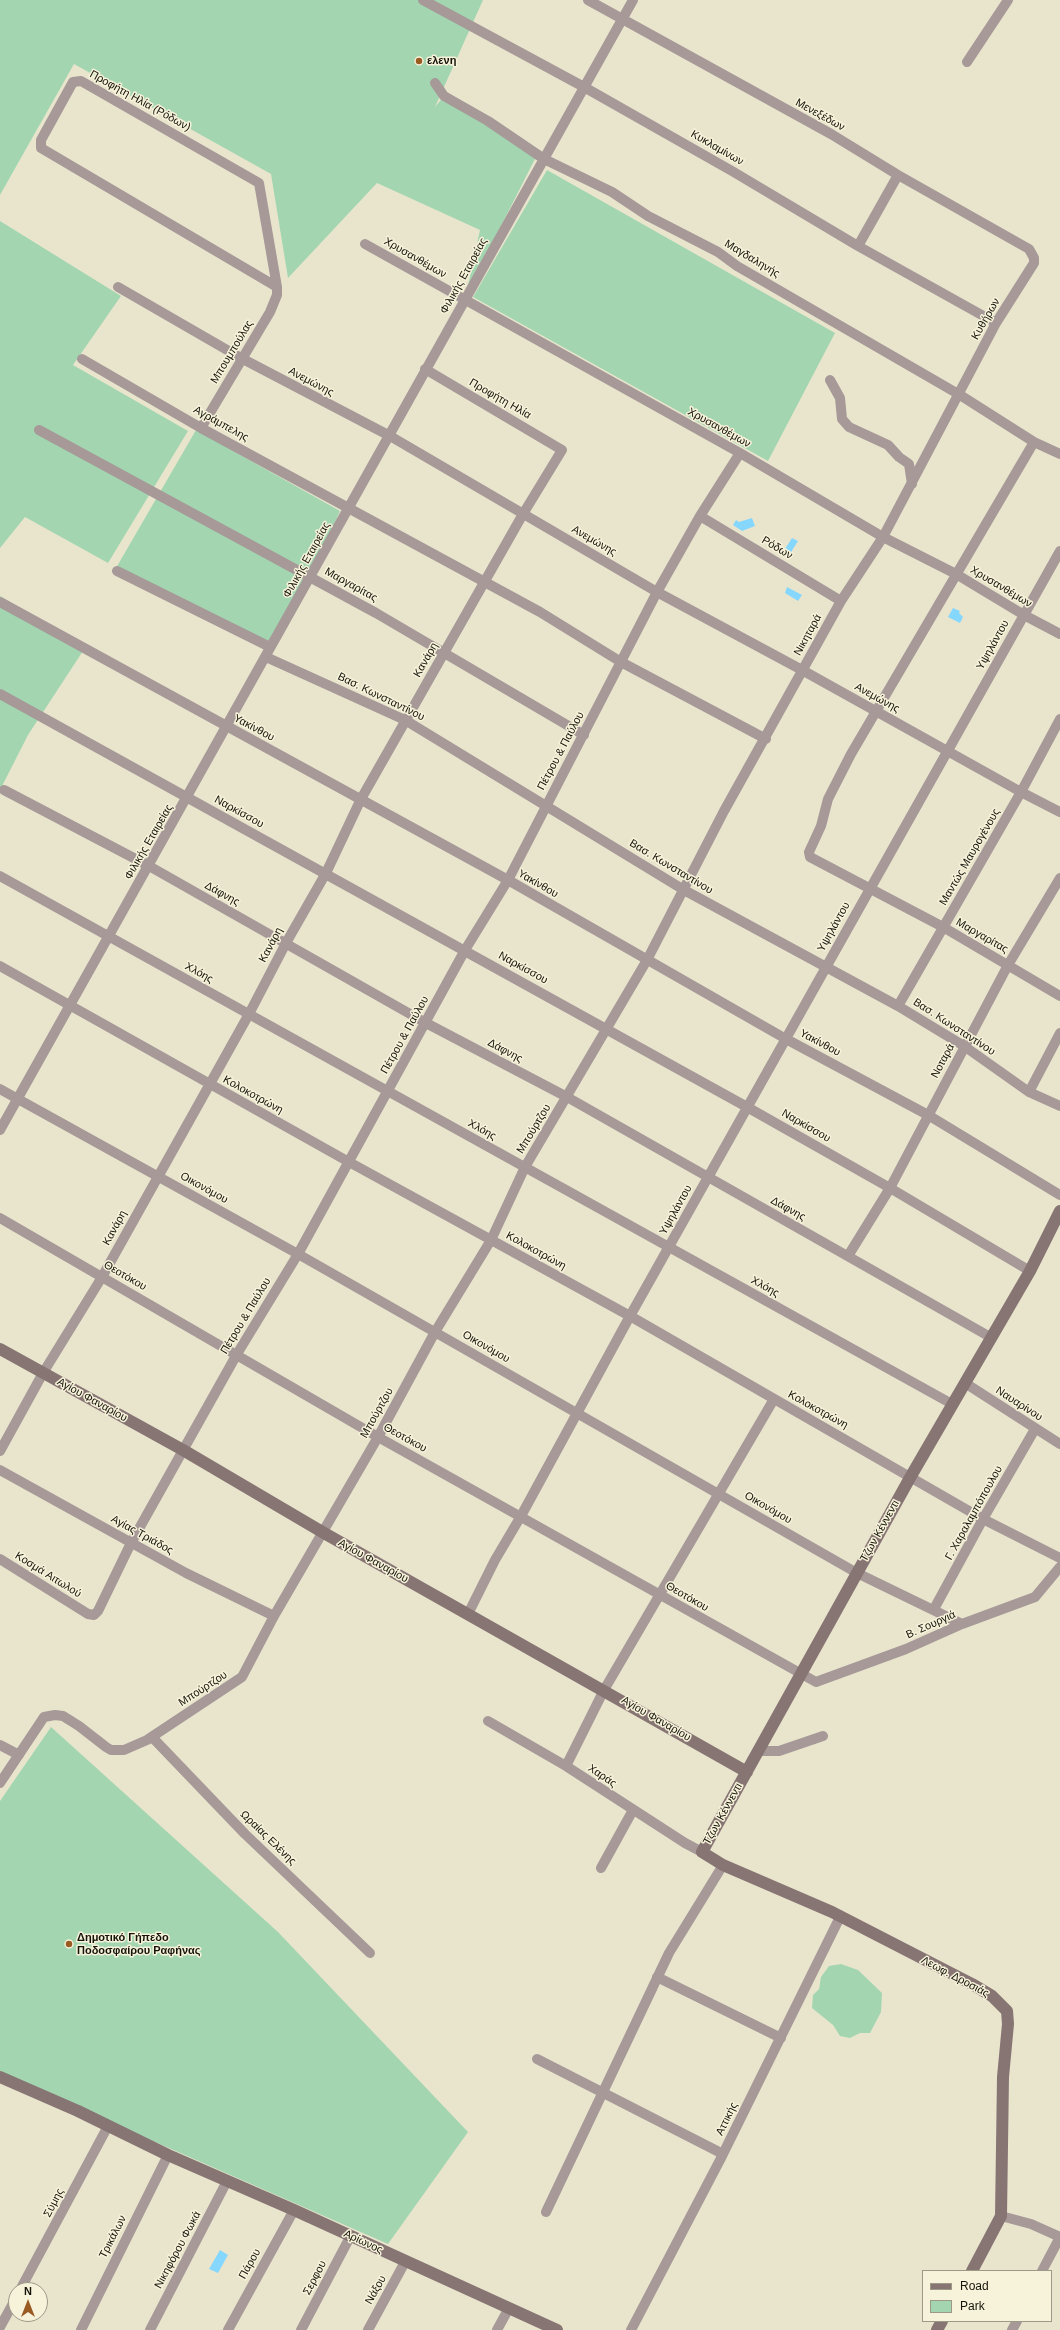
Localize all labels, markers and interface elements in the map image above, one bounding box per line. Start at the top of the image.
place label: ελενη [427,54,456,68]
marker: ελενη [414,56,424,66]
street label: Προφήτη Ηλία (Ρόδων) [87,68,193,134]
street label: Μενεξέδων [793,96,847,134]
street label: Κυκλαμίνων [688,128,746,168]
street label: Χρυσανθέμων [382,235,448,281]
street label: Φιλικής Εταιρείας [438,236,490,316]
street label: Μαγδαληνής [722,237,782,281]
street label: Κυθήρων [969,296,1003,342]
street label: Μπουμπούλας [208,318,256,386]
street label: Ανεμώνης [286,365,336,399]
street label: Προφήτη Ηλία [467,376,533,422]
street label: Αγράμπελης [191,403,251,445]
street label: Χρυσανθέμων [685,405,753,451]
street label: Φιλικής Εταιρείας [281,520,333,600]
street label: Ανεμώνης [569,523,619,559]
street label: Ρόδων [759,534,795,562]
street label: Χρυσανθέμων [968,563,1034,611]
street label: Μαργαρίτας [322,565,380,605]
street label: Νικηταρά [791,612,825,658]
street label: Υψηλάντου [974,618,1012,672]
street label: Κανάρη [411,640,441,680]
street label: Βασ. Κωνσταντίνου [335,670,427,724]
street label: Ανεμώνης [852,680,902,716]
street label: Πέτρου & Παύλου [535,710,587,792]
street label: Υακίνθου [231,712,277,744]
street label: Ναρκίσσου [212,793,266,831]
street label: Φιλικής Εταιρείας [122,802,176,882]
street label: Μαντώς Μαυρογένους [937,806,1003,908]
street label: Βασ. Κωνσταντίνου [627,837,715,897]
street label: Υακίνθου [515,867,561,901]
street label: Δάφνης [202,879,242,909]
street label: Υψηλάντου [815,900,853,954]
street label: Μαργαρίτας [954,916,1010,956]
street label: Κανάρη [256,925,286,965]
street label: Ναρκίσσου [496,949,550,987]
street label: Χλόης [183,960,215,986]
street label: Πέτρου & Παύλου [378,994,432,1076]
street label: Βασ. Κωνσταντίνου [911,996,997,1058]
street label: Υακίνθου [797,1027,843,1059]
street label: Δάφνης [485,1036,525,1066]
street label: Νοταρά [928,1042,958,1080]
street label: Κολοκοτρώνη [221,1073,285,1117]
street label: Μπούρτζου [514,1102,554,1156]
street label: Ναρκίσσου [779,1107,833,1145]
street label: Χλόης [466,1117,498,1143]
street label: Οικονόμου [178,1169,230,1207]
street label: Υψηλάντου [657,1183,695,1237]
street label: Δάφνης [768,1194,808,1224]
street label: Κανάρη [100,1208,130,1248]
street label: Κολοκοτρώνη [504,1229,568,1273]
street label: Θεοτόκου [101,1258,149,1294]
street label: Χλόης [749,1274,781,1300]
street label: Πέτρου & Παύλου [218,1275,274,1357]
street label: Οικονόμου [460,1328,512,1366]
street label: Αγίου Φαναρίου [55,1375,129,1425]
street label: Ναυαρίνου [993,1384,1045,1424]
street label: Μπούρτζου [358,1386,396,1440]
street label: Κολοκοτρώνη [786,1388,850,1432]
street label: Θεοτόκου [381,1421,429,1455]
street label: Γ. Χαραλαμπόπουλου [943,1463,1005,1563]
street label: Οικονόμου [742,1489,794,1527]
street label: Τζων Κέννεντι [858,1498,902,1564]
street label: Αγίας Τριάδος [109,1512,175,1558]
street label: Αγίου Φαναρίου [336,1536,410,1586]
street label: Κοσμά Αιτωλού [12,1549,84,1601]
street label: Θεοτόκου [663,1579,711,1615]
street label: Β. Σουργιά [904,1608,958,1642]
street label: Μπούρτζου [176,1668,230,1710]
street label: Αγίου Φαναρίου [619,1694,693,1744]
street label: Χαράς [585,1762,619,1790]
street label: Τζων Κέννεντι [701,1781,745,1847]
street label: Ωραίας Ελένης [237,1808,299,1868]
place label: Δημοτικό Γήπεδο Ποδοσφαίρου Ραφήνας [77,1931,201,1957]
marker: Δημοτικό Γήπεδο Ποδοσφαίρου Ραφήνας [64,1939,74,1949]
street label: Λεωφ. Δροσιάς [919,1954,991,2000]
street label: Αττικής [713,2100,741,2138]
street label: Σύμης [41,2186,67,2220]
street label: Νικηφόρου Φωκά [152,2209,204,2291]
street label: Τρικάλων [97,2213,129,2261]
street label: Αρίωνος [341,2227,385,2257]
street label: Πάρου [236,2247,264,2281]
street label: Σερφου [300,2258,330,2298]
legend [922,2270,1052,2322]
street label: Νάξου [363,2273,389,2307]
text: Road [960,2279,989,2293]
north arrow [8,2282,48,2322]
text: N [24,2285,32,2297]
text: Park [960,2299,985,2313]

